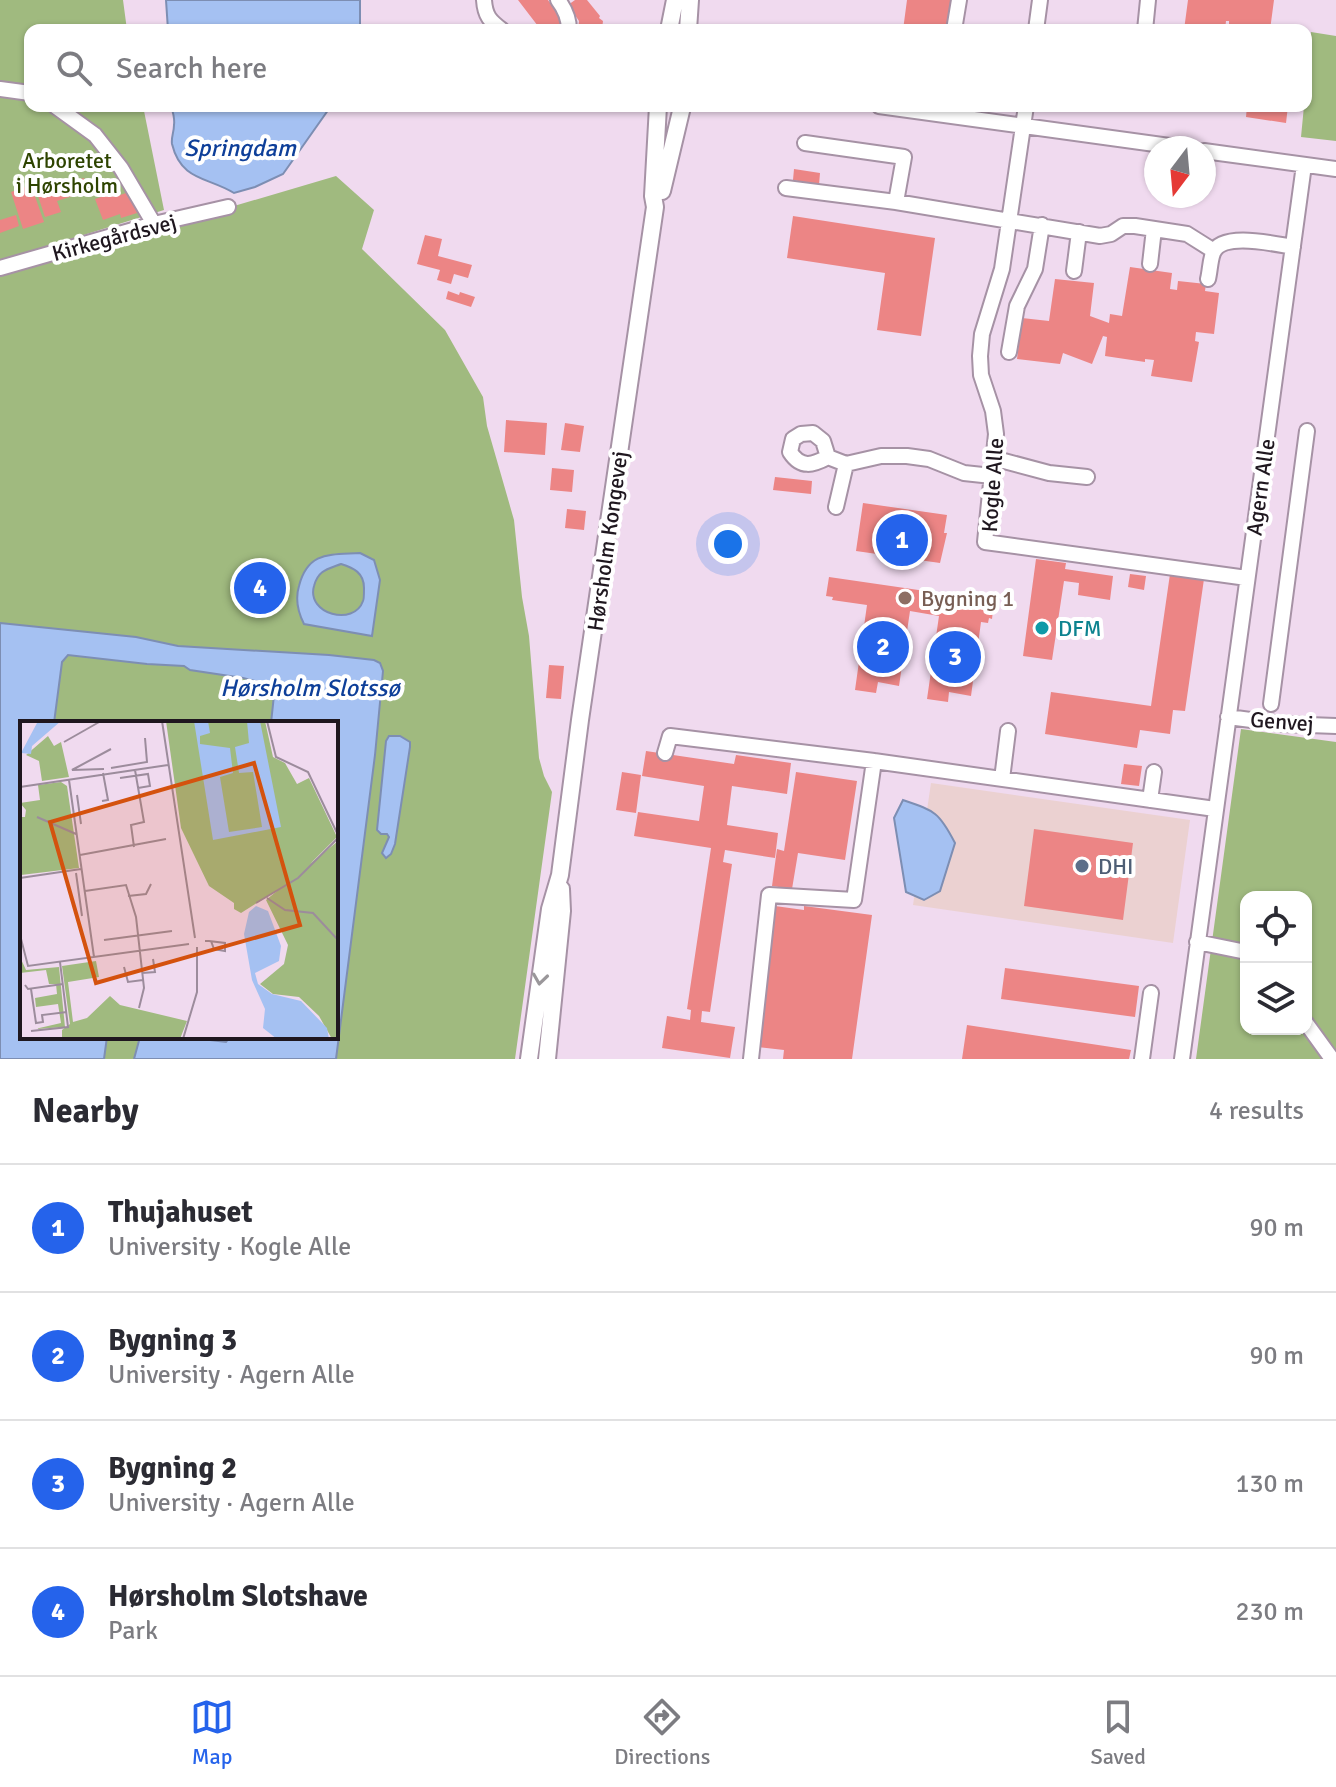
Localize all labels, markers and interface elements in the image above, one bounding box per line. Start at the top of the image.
search box [24,24,1312,112]
icon: search [52,46,96,90]
text: Search here [116,50,267,87]
water label: Springdam [184,133,297,163]
north arrow [1144,136,1216,208]
park label: Arboretet i Hørsholm [16,147,118,199]
street label: Kirkegårdsvej [49,208,179,267]
street label: Kogle Alle [976,437,1009,533]
street label: Agern Alle [1240,437,1281,537]
street label: Hørsholm Kongevej [581,449,634,633]
pin: 1 [876,510,928,570]
your location [708,524,748,564]
pin: 4 [234,558,286,618]
place label: Bygning 1 [921,585,1014,612]
marker: Bygning 1 [896,589,914,607]
place label: DFM [1058,615,1102,642]
pin: 2 [857,617,909,677]
marker: DFM [1033,619,1051,637]
pin: 3 [929,627,981,687]
water label: Hørsholm Slotssø [220,673,401,703]
street label: Genvej [1249,706,1315,737]
inset map [20,721,338,1039]
place label: DHI [1098,853,1134,880]
marker: DHI [1073,857,1091,875]
map controls [1240,891,1312,1035]
button: locate [1240,891,1312,963]
button: layers [1240,963,1312,1035]
one-way arrow [532,972,549,986]
text: Nearby [32,1090,139,1132]
text: 4 results [1209,1095,1304,1127]
text: Thujahuset [108,1194,253,1231]
text: 1 [51,1212,65,1244]
text: 90 m [1249,1212,1304,1244]
text: University · Kogle Alle [108,1231,351,1263]
text: Bygning 3 [108,1322,237,1359]
text: 2 [51,1340,65,1372]
text: 90 m [1249,1340,1304,1372]
text: University · Agern Alle [108,1359,355,1391]
text: Bygning 2 [108,1450,237,1487]
text: 3 [51,1468,65,1500]
text: 130 m [1235,1468,1304,1500]
text: University · Agern Alle [108,1487,355,1519]
text: Hørsholm Slotshave [108,1578,368,1615]
text: 4 [51,1596,65,1628]
text: 230 m [1235,1596,1304,1628]
text: Park [108,1615,158,1647]
tab: Map [190,1695,234,1770]
tab: Directions [614,1695,710,1770]
tab: Saved [1091,1695,1146,1770]

